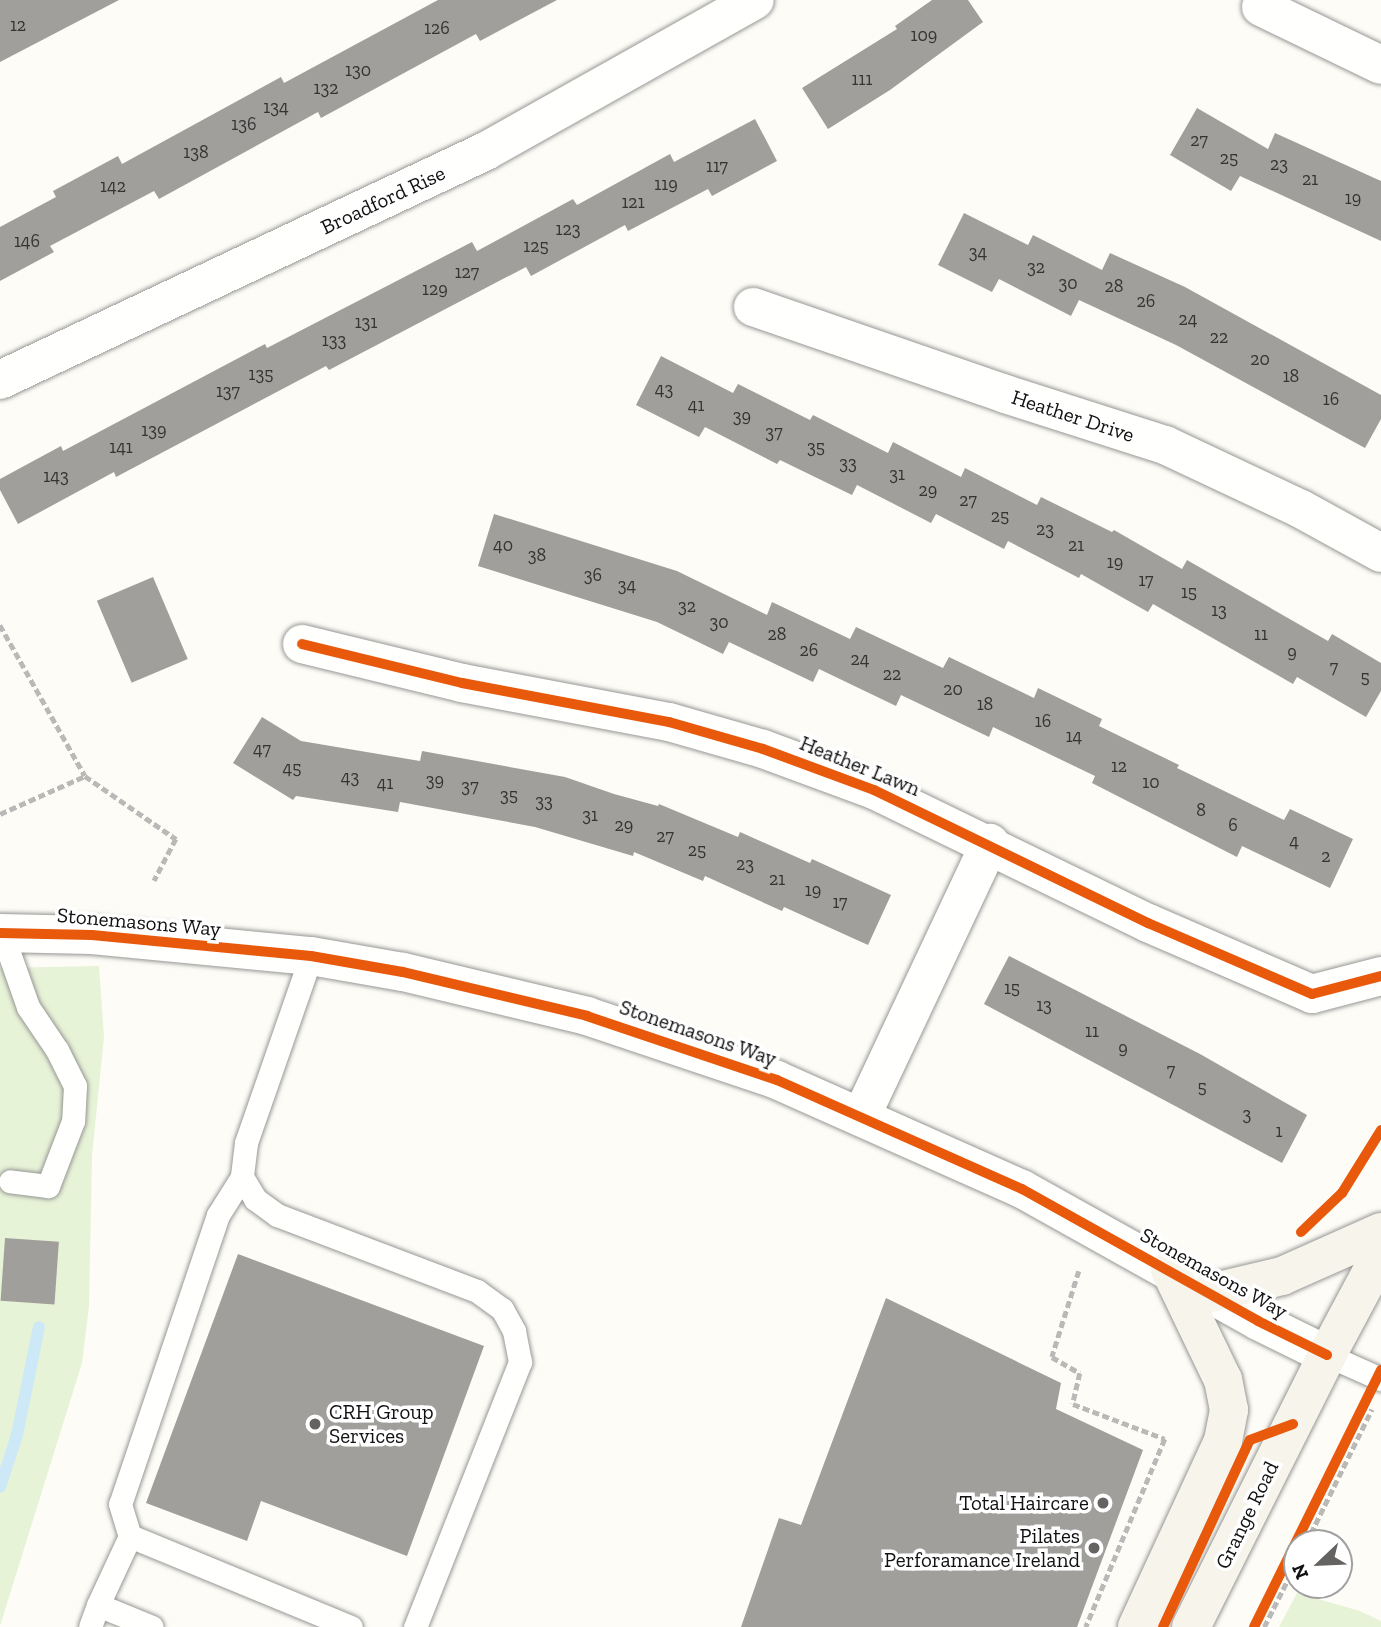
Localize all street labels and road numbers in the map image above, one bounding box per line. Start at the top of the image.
street label: Broadford Rise [317,160,449,240]
street label: Heather Drive [1008,384,1138,448]
street label: Heather Lawn [796,730,924,802]
street label: Stonemasons Way [56,902,222,942]
street label: Stonemasons Way [616,994,780,1072]
street label: Stonemasons Way [1136,1222,1292,1324]
street label: Grange Road [1210,1457,1284,1573]

